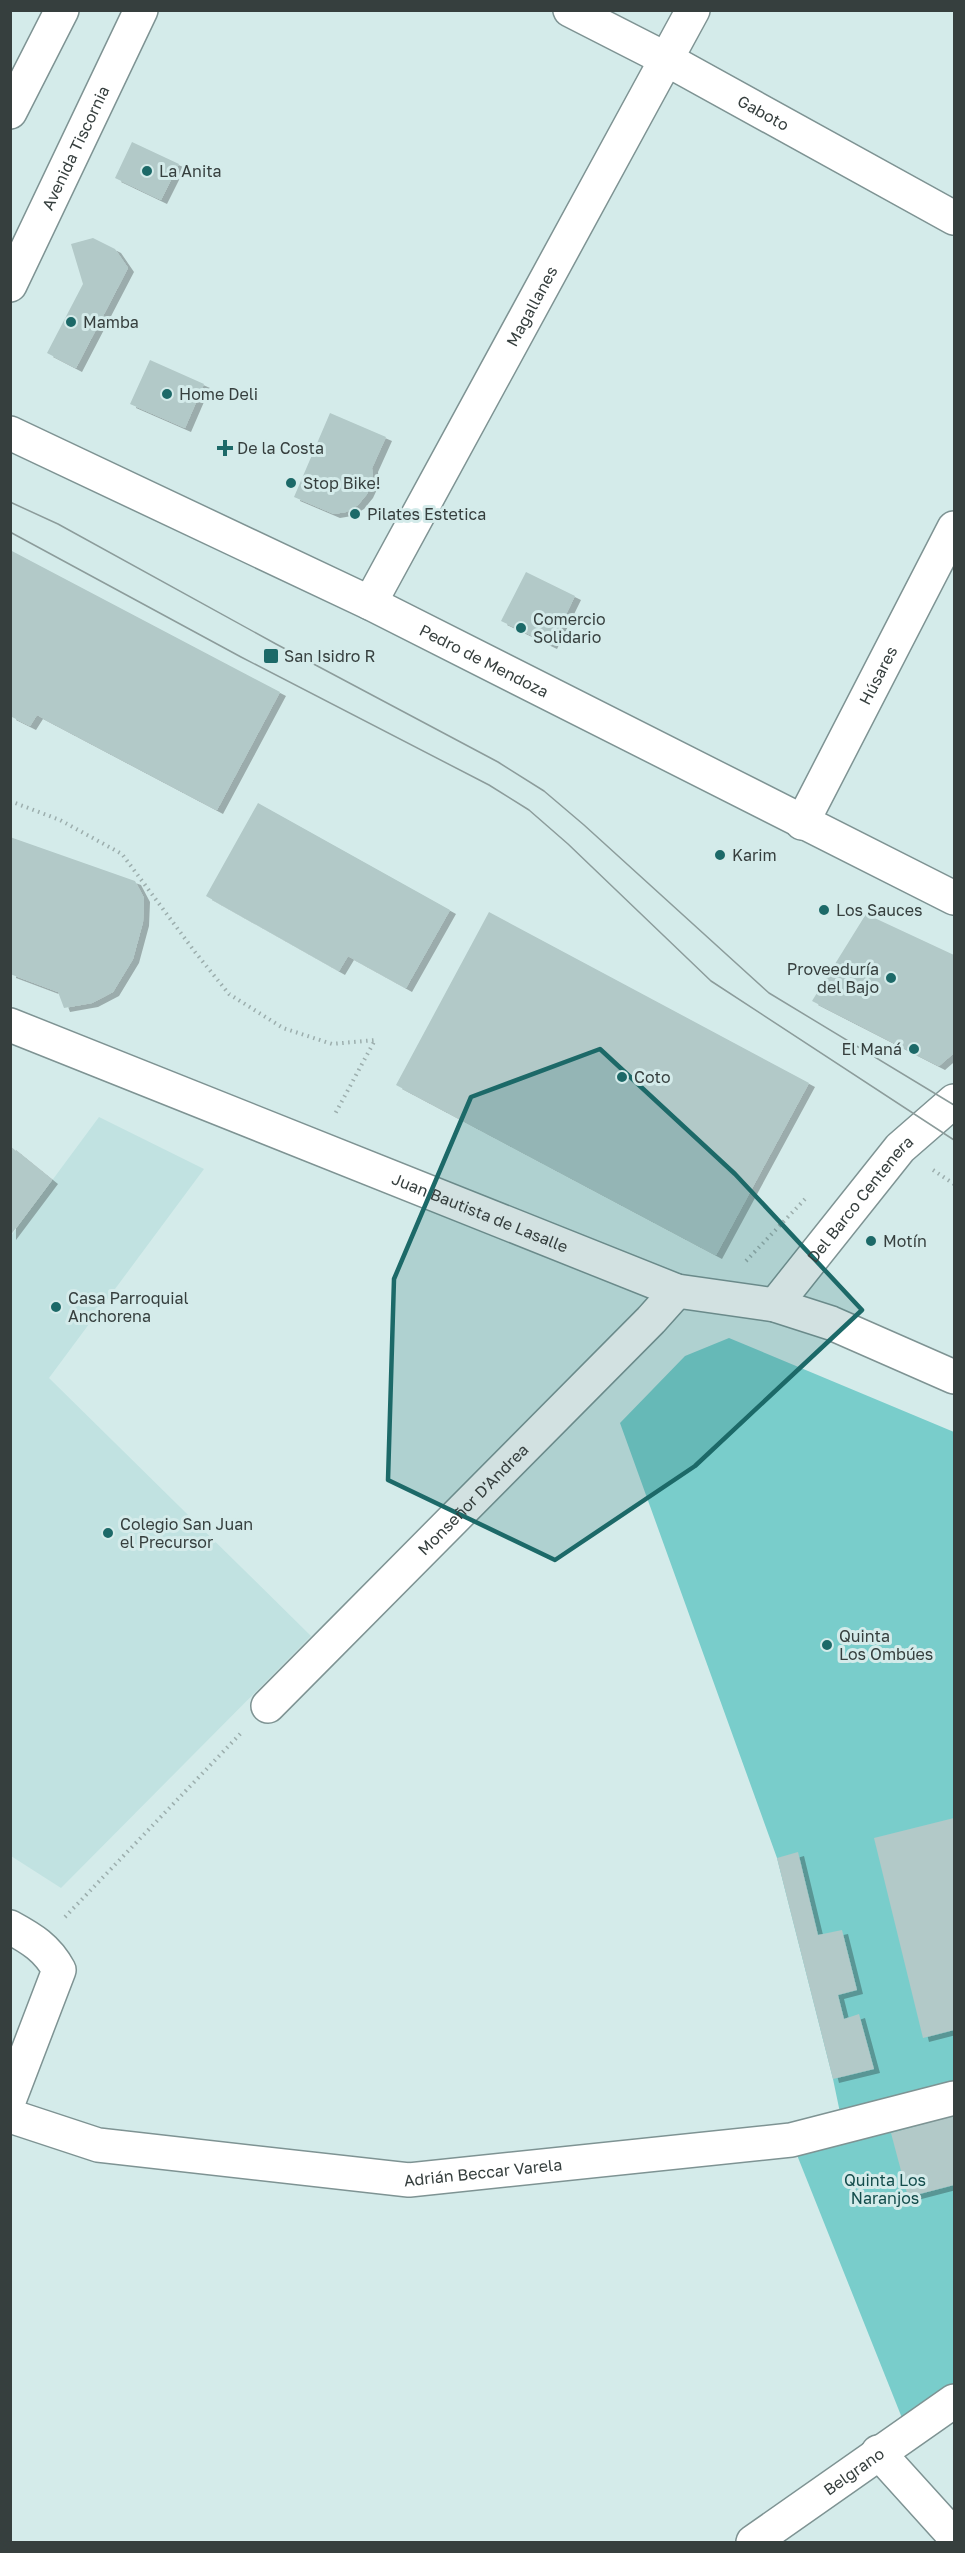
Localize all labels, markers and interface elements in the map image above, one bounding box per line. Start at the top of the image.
street label: Avenida Tiscornia [37,82,113,213]
street label: Gaboto [734,91,793,135]
place label: La Anita [159,161,222,181]
marker: La Anita [140,164,154,178]
street label: Magallanes [502,262,562,350]
place label: Mamba [83,312,139,332]
marker: Mamba [64,315,78,329]
place label: Home Deli [179,384,258,404]
marker: Home Deli [160,387,174,401]
place label: De la Costa [237,438,324,458]
marker: De la Costa [218,441,232,455]
place label: Stop Bike! [303,473,381,493]
marker: Stop Bike! [284,476,298,490]
place label: Pilates Estetica [367,504,486,524]
marker: Pilates Estetica [348,507,362,521]
place label: Comercio Solidario [533,609,606,647]
street label: Pedro de Mendoza [416,620,552,702]
marker: Comercio Solidario [514,621,528,635]
street label: Húsares [855,643,901,708]
place label: San Isidro R [284,646,375,666]
marker: San Isidro R [262,647,280,665]
place label: Karim [732,845,777,865]
marker: Karim [713,848,727,862]
place label: Los Sauces [836,900,922,920]
marker: Los Sauces [817,903,831,917]
place label: Proveeduría del Bajo [787,959,879,997]
marker: Proveeduría del Bajo [884,971,898,985]
place label: El Maná [841,1039,902,1059]
marker: El Maná [907,1042,921,1056]
place label: Coto [634,1067,670,1087]
marker: Coto [615,1070,629,1084]
street label: Del Barco Centenera [803,1131,917,1267]
street label: Juan Bautista de Lasalle [389,1168,571,1257]
place label: Motín [883,1231,927,1251]
marker: Motín [864,1234,878,1248]
place label: Casa Parroquial Anchorena [68,1288,189,1326]
marker: Casa Parroquial Anchorena [49,1300,63,1314]
street label: Monseñor D'Andrea [413,1440,533,1559]
place label: Colegio San Juan el Precursor [120,1514,253,1552]
marker: Colegio San Juan el Precursor [101,1526,115,1540]
place label: Quinta Los Ombúes [839,1626,933,1664]
marker: Quinta Los Ombúes [820,1638,834,1652]
street label: Adrián Beccar Varela [403,2154,563,2190]
park label: Quinta Los Naranjos [844,2170,926,2208]
street label: Belgrano [820,2443,888,2499]

